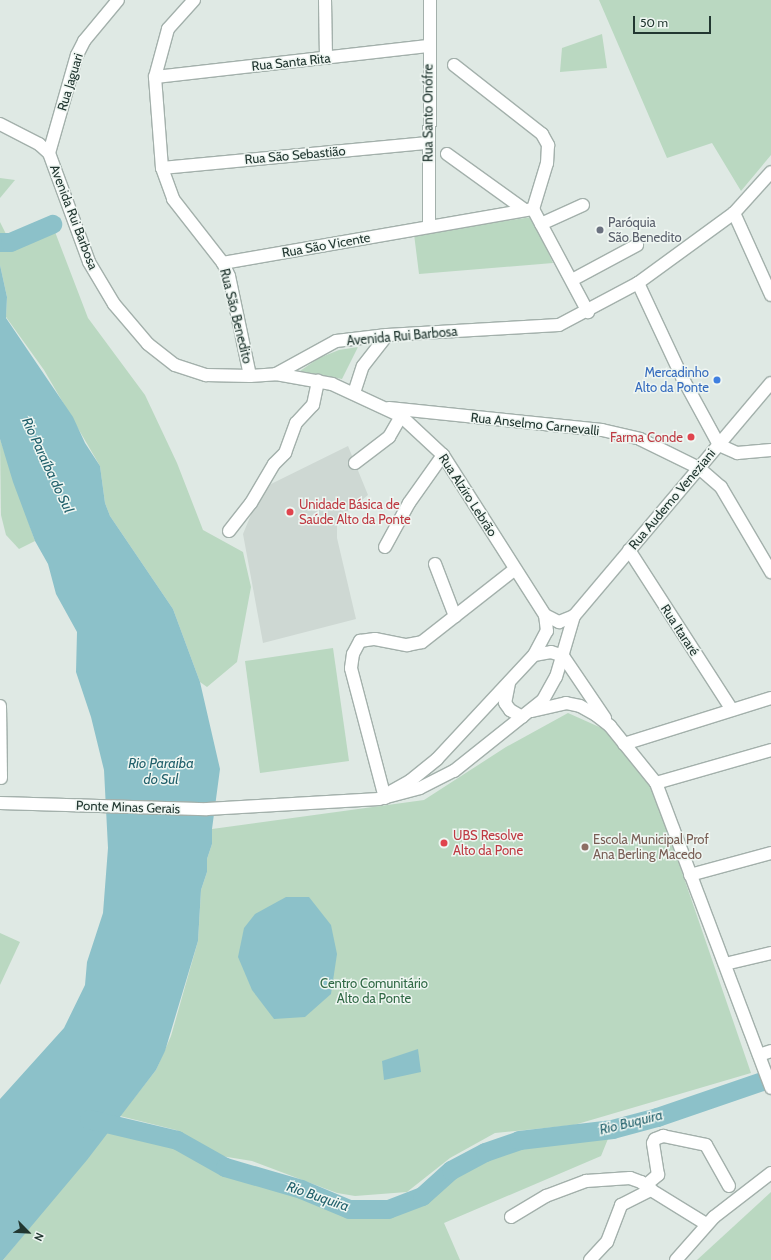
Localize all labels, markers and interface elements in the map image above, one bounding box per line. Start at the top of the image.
scale bar [635,8,713,34]
text: 50 m [640,15,668,30]
street label: Rua Santa Rita [251,50,331,74]
street label: Rua Jaguari [54,51,86,113]
street label: Rua Santo Onófre [420,64,436,162]
street label: Rua São Sebastião [244,143,346,167]
street label: Avenida Rui Barbosa [47,162,101,272]
place label: Paróquia São Benedito [608,215,682,246]
marker: Paróquia São Benedito [595,225,605,235]
street label: Rua São Vicente [281,230,371,260]
street label: Rua São Benedito [217,267,255,365]
street label: Avenida Rui Barbosa [346,323,458,349]
place label: Mercadinho Alto da Ponte [635,365,709,396]
marker: Mercadinho Alto da Ponte [712,375,722,385]
street label: Rua Anselmo Carnevalli [470,409,600,439]
water label: Rio Paraíba do Sul [19,415,77,515]
place label: Farma Conde [610,429,683,445]
marker: Farma Conde [686,432,696,442]
street label: Rua Audemo Veneziani [625,446,719,552]
street label: Rua Alzíro Lebrão [436,451,500,539]
place label: Unidade Básica de Saúde Alto da Ponte [299,497,411,528]
marker: Unidade Básica de Saúde Alto da Ponte [284,506,296,518]
street label: Rua Itararé [658,601,702,659]
water label: Rio Paraíba do Sul [128,755,194,788]
street label: Ponte Minas Gerais [76,797,180,817]
place label: UBS Resolve Alto da Pone [453,828,523,859]
place label: Escola Municipal Prof Ana Berling Macedo [593,832,709,863]
marker: UBS Resolve Alto da Pone [438,837,450,849]
marker: Escola Municipal Prof Ana Berling Macedo [580,842,590,852]
park label: Centro Comunitário Alto da Ponte [320,976,428,1007]
water label: Rio Buquira [598,1106,664,1138]
water label: Rio Buquira [285,1178,351,1214]
north arrow [8,1212,48,1252]
text: N [31,1230,47,1243]

